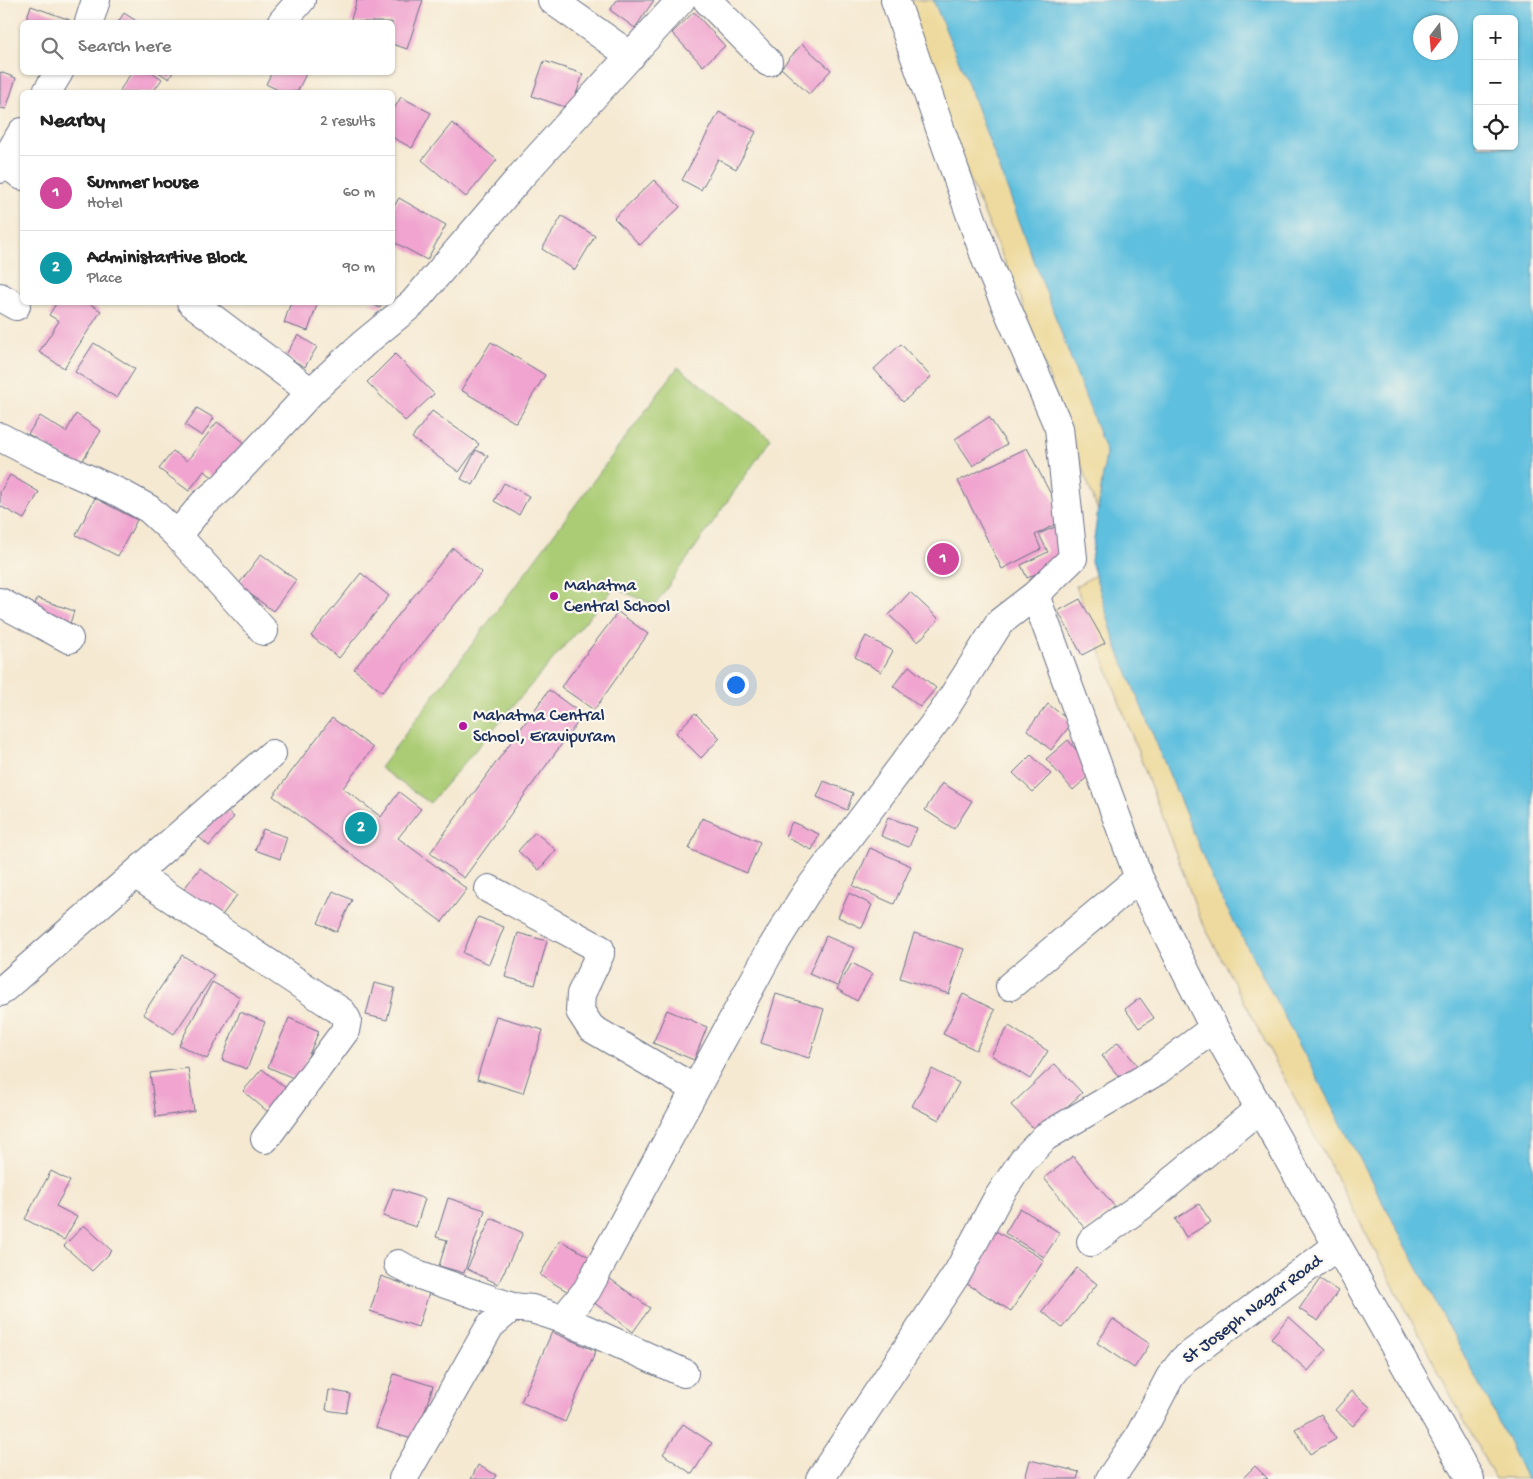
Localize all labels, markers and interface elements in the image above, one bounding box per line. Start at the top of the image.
north arrow [1413,15,1458,60]
map controls [1473,15,1518,150]
button: + [1473,15,1518,60]
search box [20,20,395,75]
icon: search [38,34,66,62]
text: Search here [78,36,172,59]
button: − [1473,60,1518,105]
button: locate [1473,105,1518,150]
text: Nearby [40,110,105,135]
text: 2 results [320,113,375,132]
text: Summer house [87,172,199,195]
text: 1 [53,184,59,203]
text: 60 m [343,184,375,203]
text: Hotel [87,195,123,214]
text: Administartive Block [87,247,245,270]
text: 2 [52,259,60,278]
text: 90 m [343,259,375,278]
text: Place [87,270,122,289]
pin: 1 [927,540,959,578]
place label: Mahatma Central School [564,576,670,618]
marker: Mahatma Central School [548,590,560,602]
your location [723,672,749,698]
place label: Mahatma Central School, Eravipuram [473,706,616,748]
marker: Mahatma Central School, Eravipuram [457,720,469,732]
pin: 2 [345,809,377,847]
street label: St Joseph Nagar Road [1179,1250,1328,1369]

